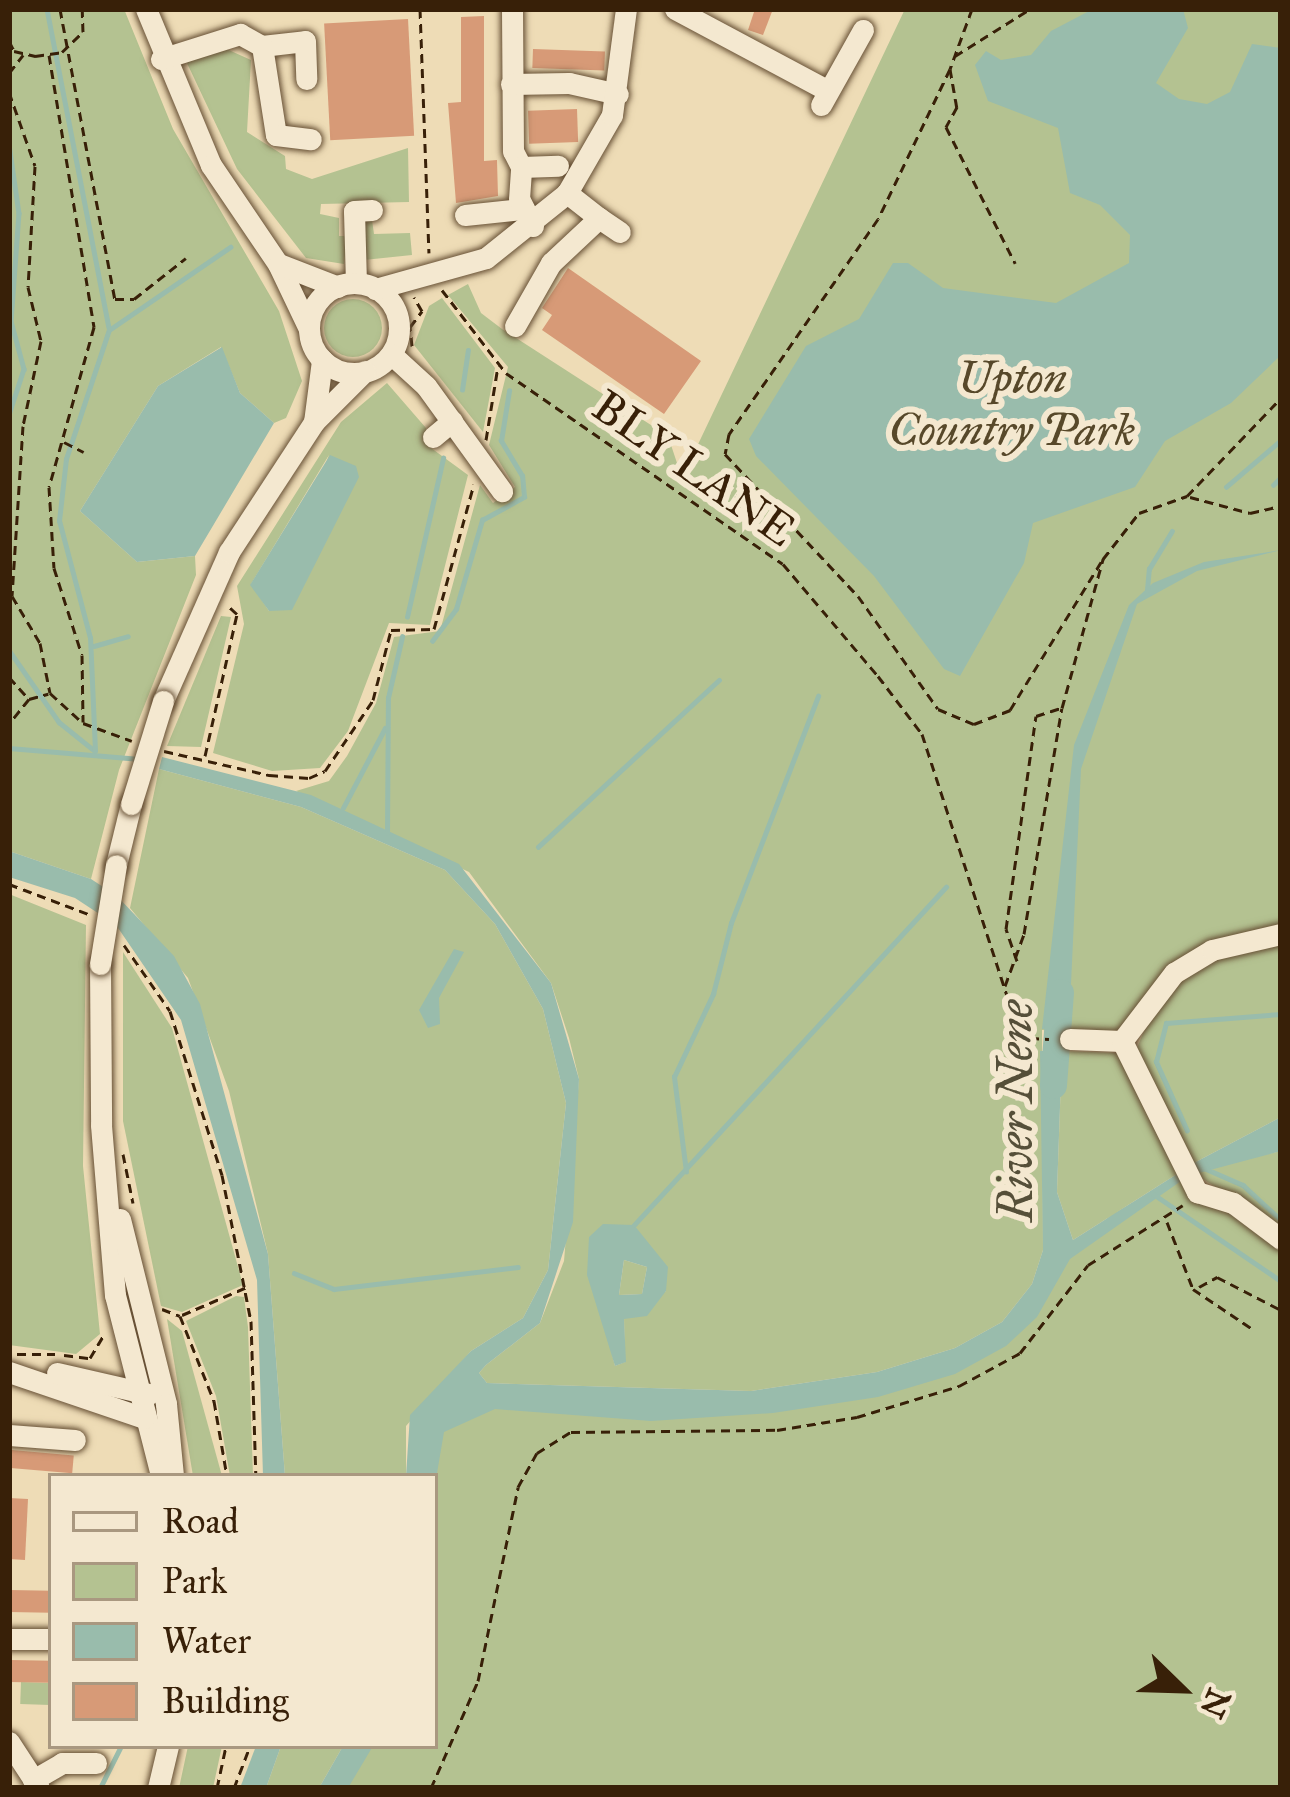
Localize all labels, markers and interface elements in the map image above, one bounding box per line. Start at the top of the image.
park label: Upton Country Park [889,351,1135,457]
street label: BLY LANE [582,378,806,558]
water label: River Nene [987,1000,1045,1222]
legend [48,1473,438,1749]
text: Road [162,1499,239,1543]
text: Park [162,1559,227,1603]
text: Water [162,1619,251,1663]
north arrow [1122,1629,1242,1749]
text: Building [162,1679,289,1723]
text: N [1191,1682,1239,1724]

